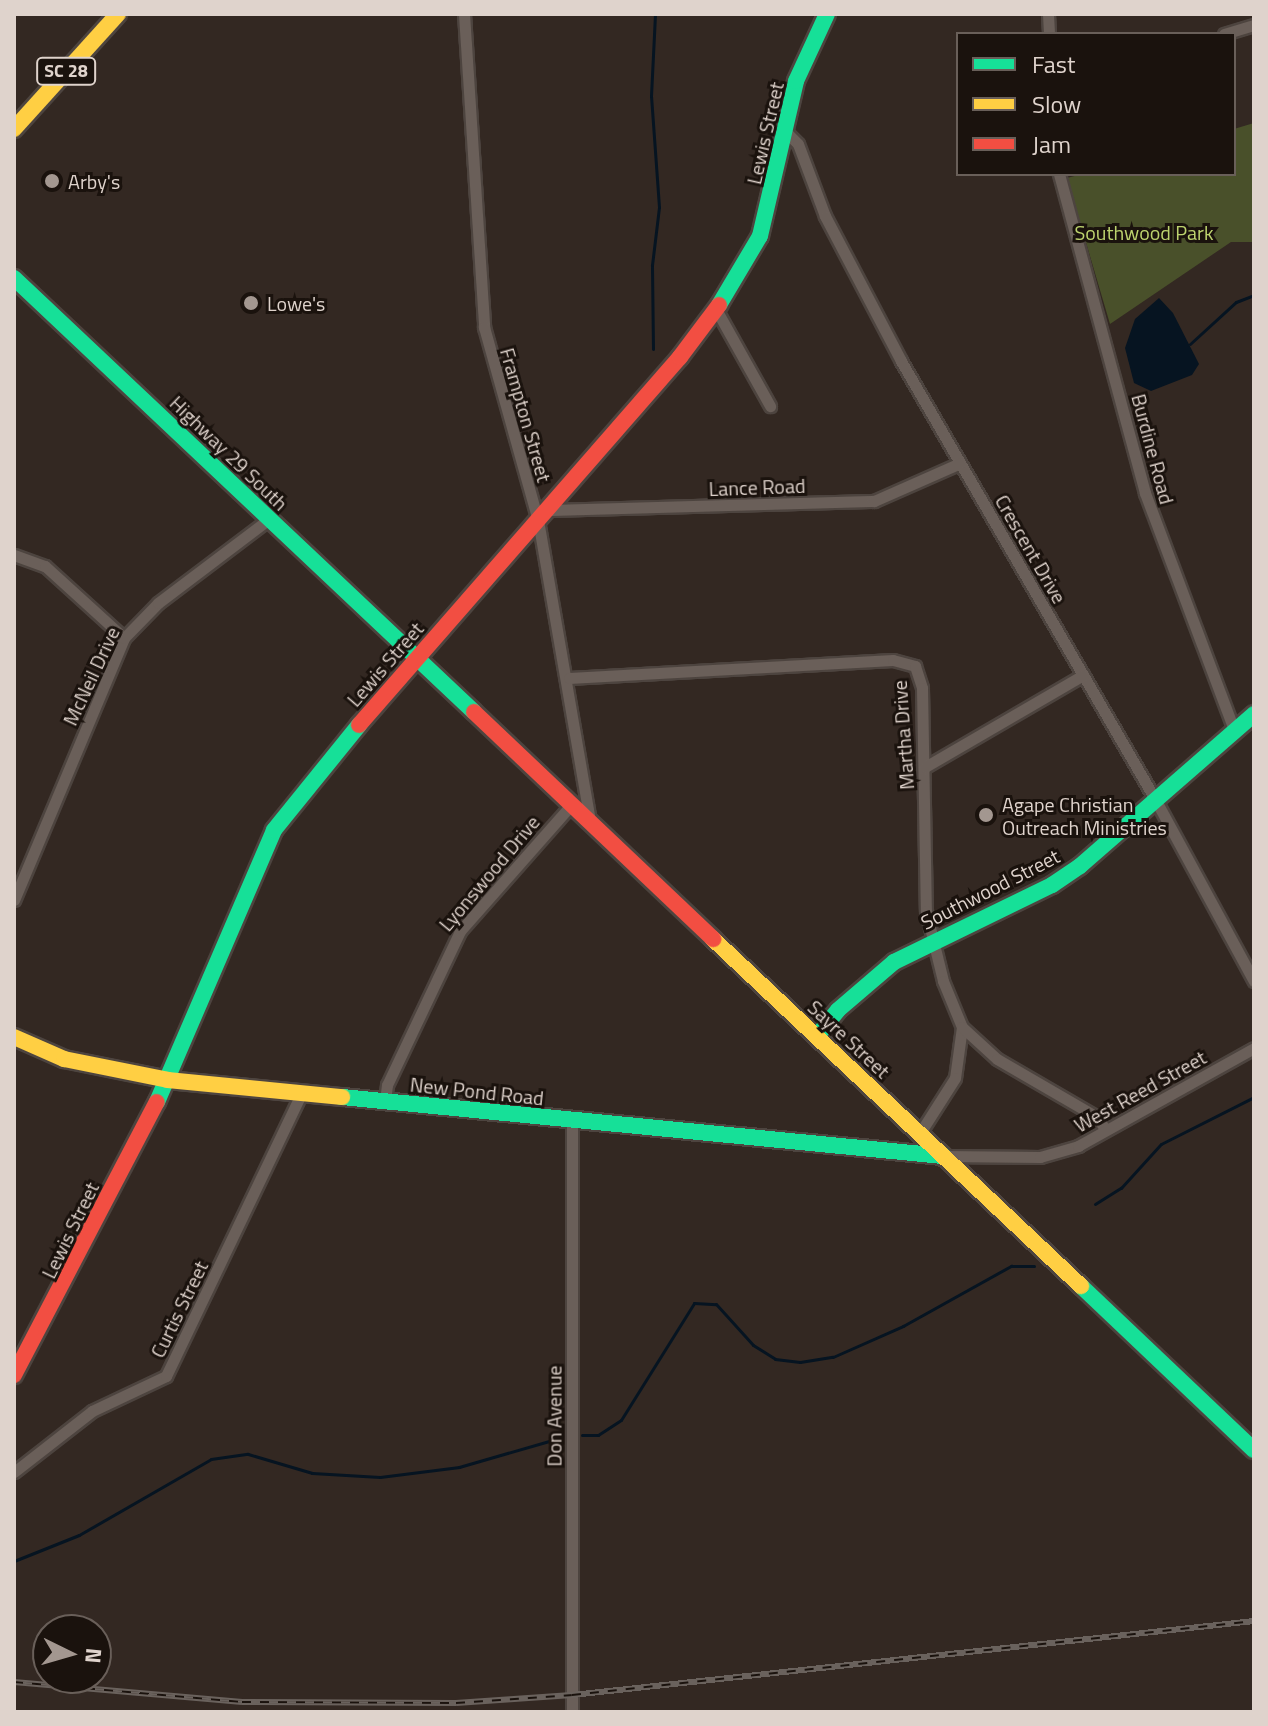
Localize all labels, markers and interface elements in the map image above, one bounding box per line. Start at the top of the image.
legend [956,32,1236,176]
text: Fast [1032,46,1075,82]
road number: SC 28 [36,57,96,85]
street label: Lewis Street [742,79,788,187]
text: Slow [1032,86,1081,122]
text: Jam [1032,126,1071,162]
place label: Arby's [68,169,120,193]
marker: Arby's [43,172,61,190]
park label: Southwood Park [1074,220,1214,244]
place label: Lowe's [267,291,325,315]
marker: Lowe's [242,294,260,312]
street label: Frampton Street [495,345,557,485]
street label: Highway 29 South [165,391,293,515]
street label: Burdine Road [1127,391,1179,507]
street label: Lance Road [708,473,806,501]
street label: Crescent Drive [990,490,1072,608]
street label: Lewis Street [342,617,428,711]
street label: McNeil Drive [58,623,124,729]
street label: Martha Drive [887,679,919,791]
place label: Agape Christian Outreach Ministries [1002,792,1167,839]
marker: Agape Christian Outreach Ministries [977,806,995,824]
street label: Lyonswood Drive [434,810,544,936]
street label: Southwood Street [917,844,1063,934]
street label: Sayre Street [803,995,895,1083]
street label: West Reed Street [1070,1045,1210,1137]
street label: New Pond Road [409,1072,545,1110]
street label: Lewis Street [36,1178,104,1282]
street label: Curtis Street [145,1257,213,1361]
street label: Don Avenue [542,1365,566,1467]
north arrow [32,1614,112,1694]
text: N [76,1647,112,1665]

